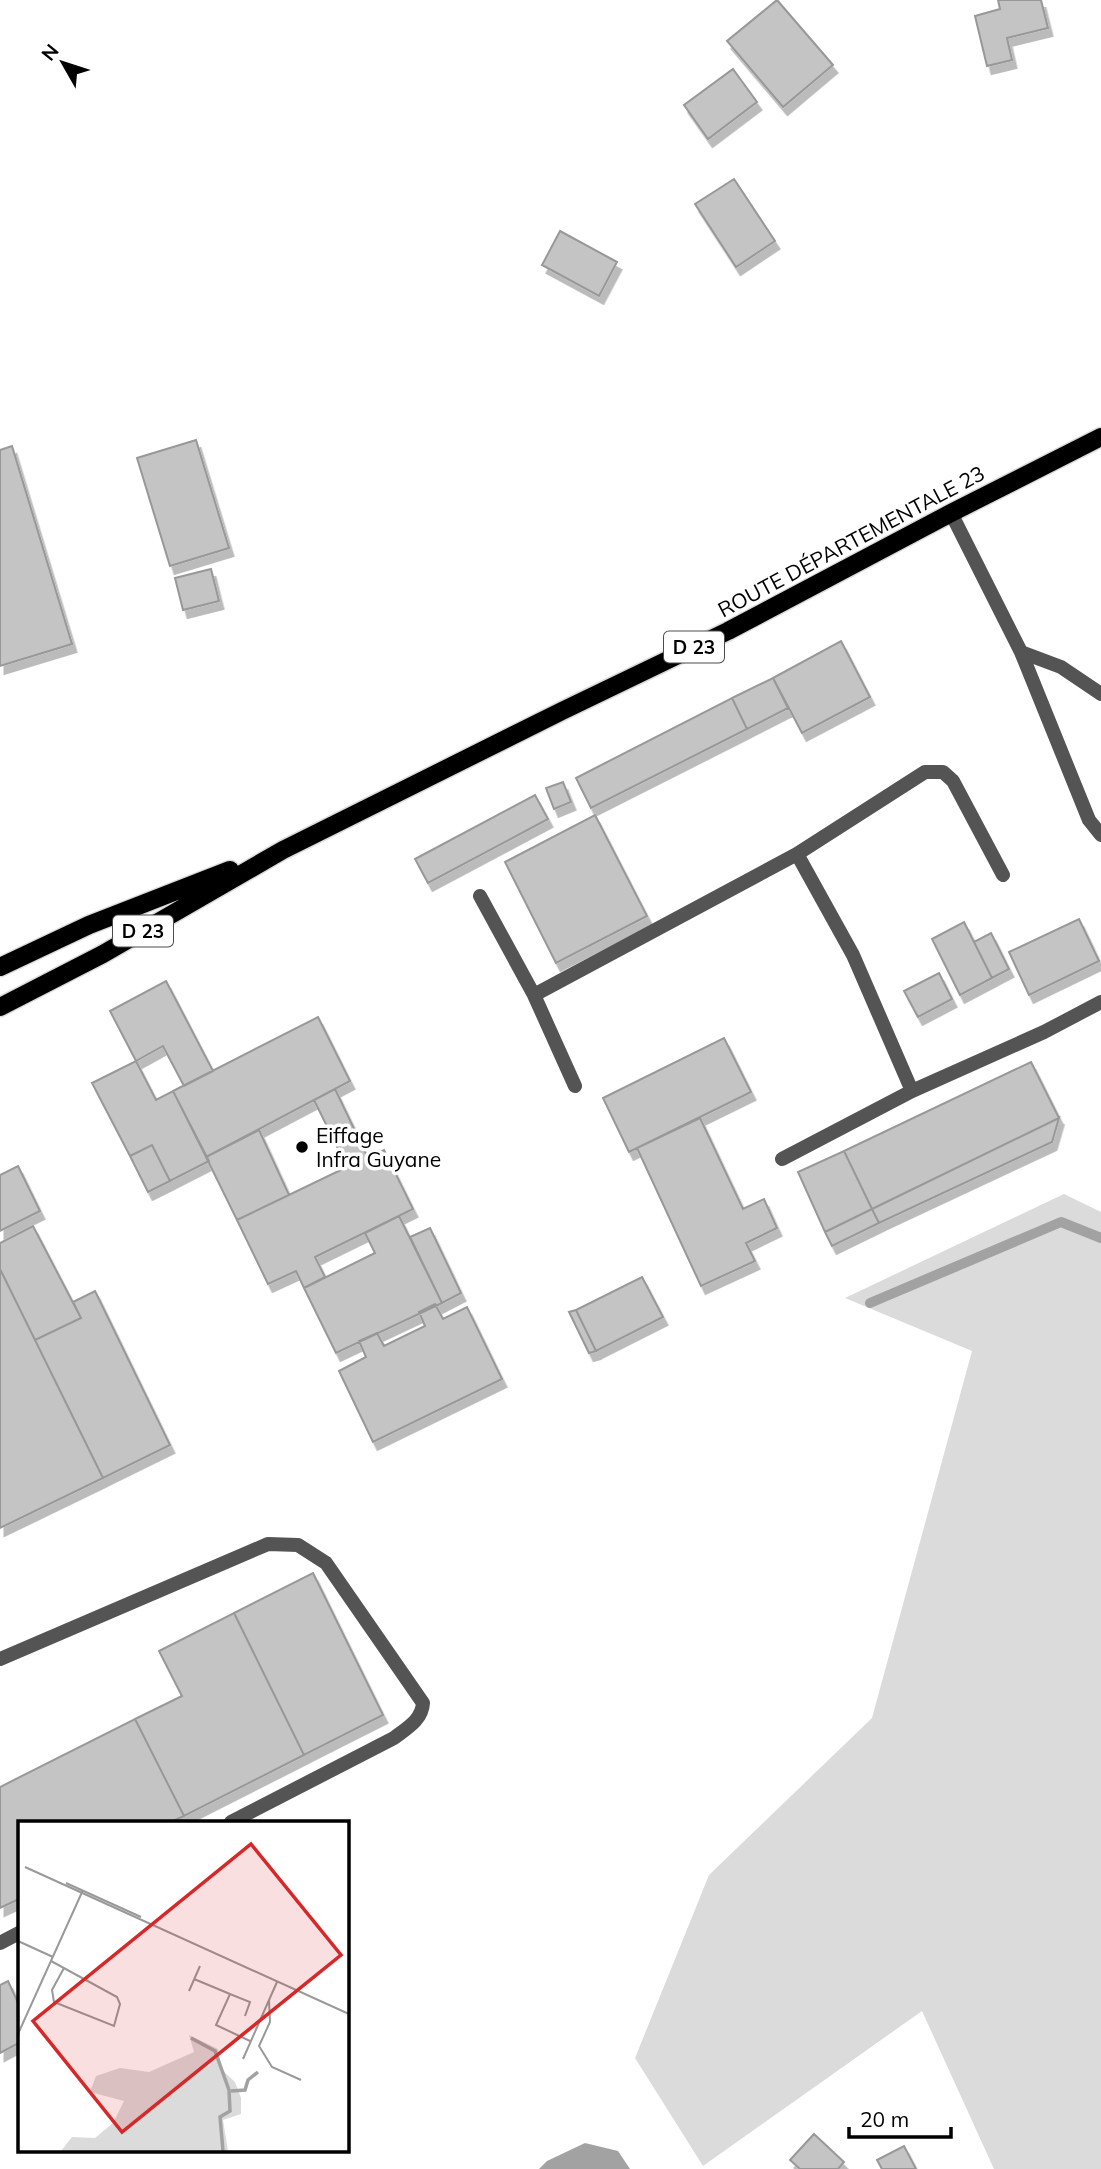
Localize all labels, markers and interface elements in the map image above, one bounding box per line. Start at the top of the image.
north arrow [28,28,98,98]
text: N [36,39,64,65]
street label: ROUTE DÉPARTEMENTALE 23 [713,459,989,623]
road number: D 23 [664,632,724,662]
road number: D 23 [113,916,173,946]
place label: Eiffage Infra Guyane [316,1122,441,1172]
marker: Eiffage Infra Guyane [294,1139,310,1155]
inset map [18,1821,348,2152]
scale bar [849,2096,950,2140]
text: 20 m [860,2106,909,2132]

